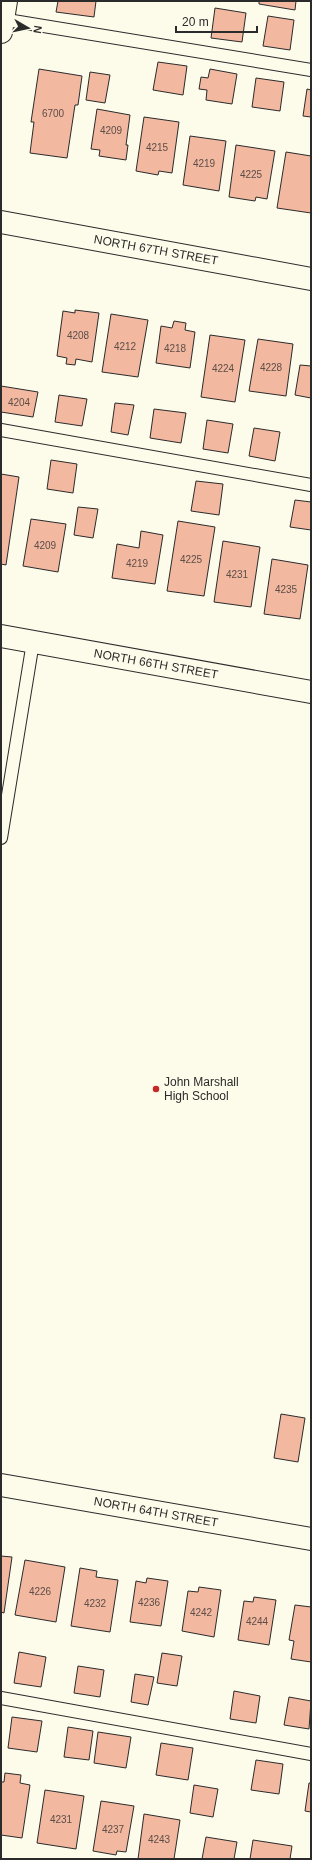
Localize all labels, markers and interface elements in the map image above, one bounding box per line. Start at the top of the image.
north arrow [8,8,48,48]
scale bar [176,8,257,34]
text: 20 m [182,15,209,29]
text: N [31,25,44,34]
house number: 6700 [42,108,65,119]
house number: 4209 [100,125,123,136]
house number: 4215 [146,142,169,153]
house number: 4219 [193,158,216,169]
house number: 4225 [240,169,263,180]
street label: NORTH 67TH STREET [93,232,220,268]
house number: 4208 [67,330,90,341]
house number: 4212 [114,341,137,352]
house number: 4218 [164,343,187,354]
house number: 4228 [260,362,283,373]
house number: 4224 [212,363,235,374]
house number: 4204 [8,397,31,408]
house number: 4209 [34,540,57,551]
house number: 4225 [180,554,203,565]
house number: 4219 [126,558,149,569]
house number: 4231 [226,569,249,580]
house number: 4235 [275,584,298,595]
street label: NORTH 66TH STREET [93,646,220,682]
place label: John Marshall High School [164,1075,239,1103]
marker: John Marshall High School [151,1084,161,1094]
street label: NORTH 64TH STREET [93,1494,220,1530]
house number: 4226 [29,1586,52,1597]
house number: 4236 [138,1597,161,1608]
house number: 4232 [84,1598,107,1609]
house number: 4242 [190,1607,213,1618]
house number: 4244 [246,1616,269,1627]
house number: 4231 [50,1814,73,1825]
house number: 4237 [102,1824,125,1835]
house number: 4243 [148,1834,171,1845]

